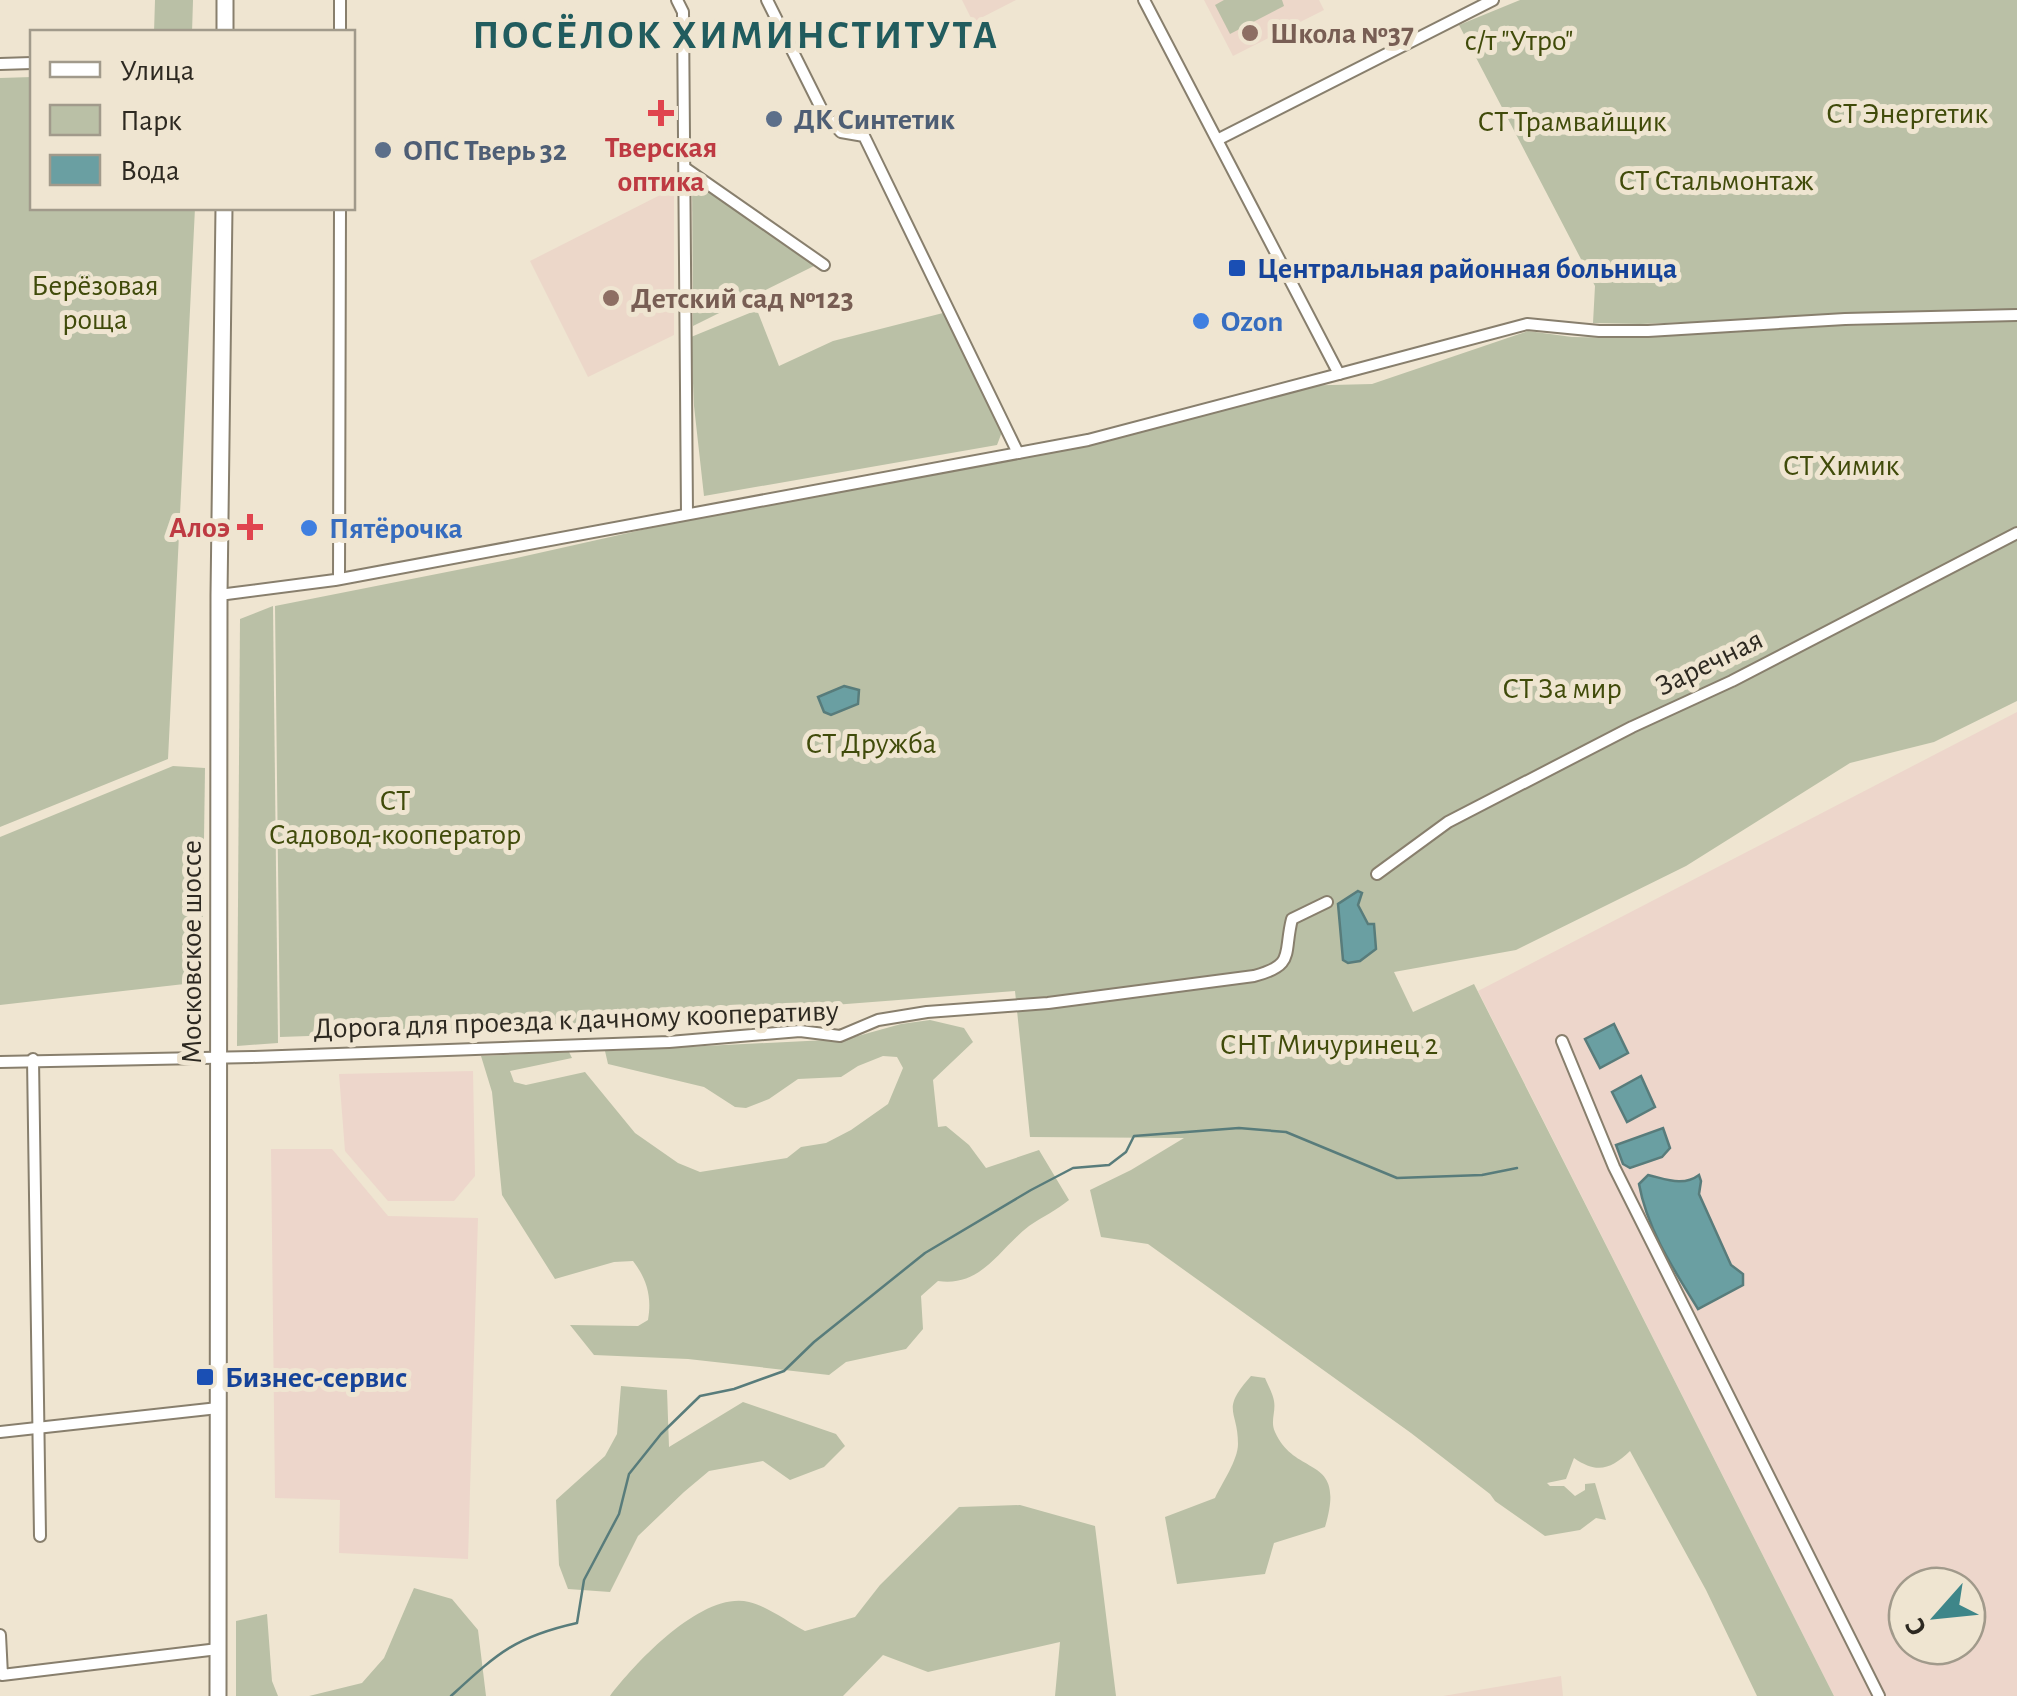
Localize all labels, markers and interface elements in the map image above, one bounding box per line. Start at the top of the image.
district label: ПОСЁЛОК ХИМИНСТИТУТА [473,13,999,56]
place label: Школа №37 [1270,19,1414,49]
marker: Школа №37 [1239,22,1261,44]
park label: с/т "Утро" [1465,26,1573,56]
legend [30,30,355,210]
text: Улица [120,56,195,86]
park label: СТ Энергетик [1826,99,1988,129]
marker: Тверская оптика [650,102,672,124]
place label: ДК Синтетик [794,105,955,135]
text: Парк [120,106,182,136]
park label: СТ Трамвайщик [1477,107,1667,137]
marker: ДК Синтетик [763,108,785,130]
place label: Тверская оптика [605,133,717,197]
place label: ОПС Тверь 32 [403,136,567,166]
marker: ОПС Тверь 32 [372,139,394,161]
text: Вода [120,156,180,186]
park label: СТ Стальмонтаж [1618,166,1814,196]
place label: Центральная районная больница [1257,254,1677,284]
marker: Центральная районная больница [1226,257,1248,279]
park label: Берёзовая роща [31,271,159,335]
place label: Детский сад №123 [631,284,854,314]
marker: Детский сад №123 [600,287,622,309]
place label: Ozon [1221,307,1283,337]
marker: Ozon [1190,310,1212,332]
park label: СТ Химик [1783,451,1900,481]
place label: Алоэ [169,513,230,543]
place label: Пятёрочка [329,514,463,544]
marker: Алоэ [239,516,261,538]
marker: Пятёрочка [298,517,320,539]
street label: Заречная [1651,624,1768,702]
park label: СТ За мир [1502,674,1622,704]
park label: СТ Дружба [805,729,937,759]
park label: СТ Садовод-кооператор [269,786,521,850]
street label: Московское шоссе [177,840,207,1064]
street label: Дорога для проезда к дачному кооперативу [313,996,839,1044]
park label: СНТ Мичуринец 2 [1220,1030,1438,1060]
place label: Бизнес-сервис [225,1363,407,1393]
marker: Бизнес-сервис [194,1366,216,1388]
north arrow [1887,1566,1987,1666]
text: С [1901,1613,1932,1640]

